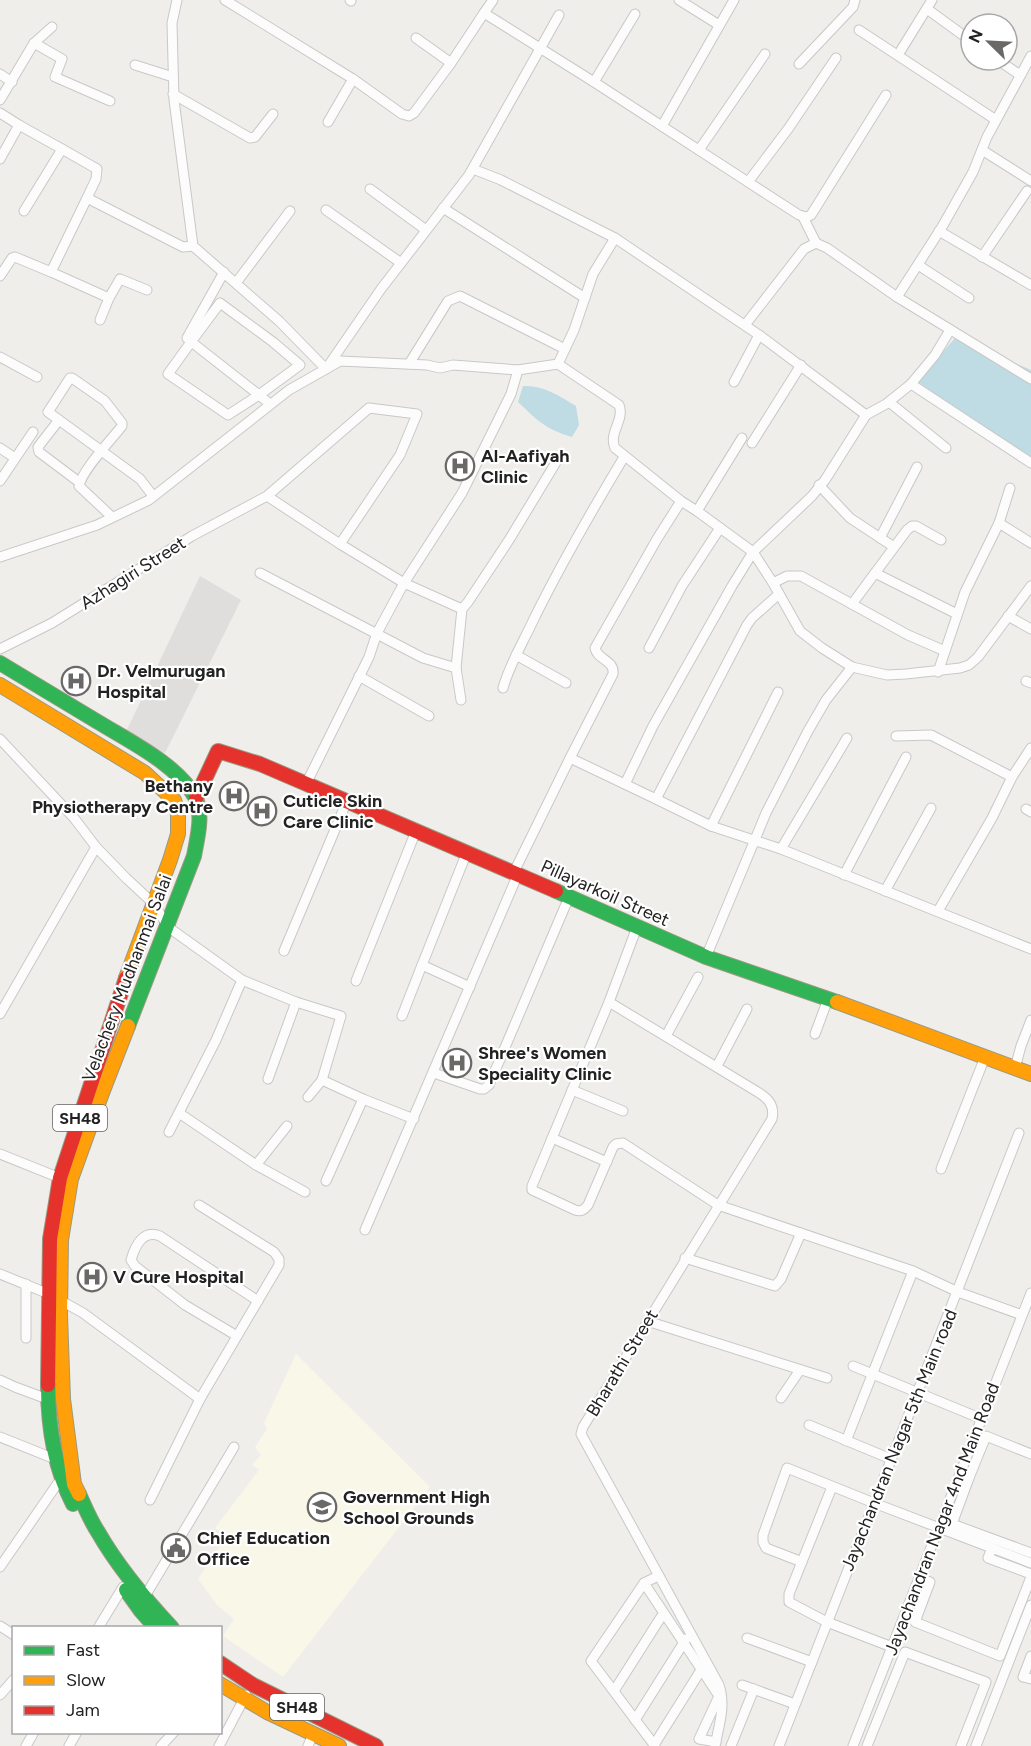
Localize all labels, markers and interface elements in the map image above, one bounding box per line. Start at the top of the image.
north arrow [959,12,1019,72]
text: N [965,27,987,46]
place label: Al-Aafiyah Clinic [481,445,570,488]
hospital icon: Al-Aafiyah Clinic [444,450,476,482]
street label: Azhagiri Street [76,532,190,614]
place label: Dr. Velmurugan Hospital [97,660,225,703]
hospital icon: Dr. Velmurugan Hospital [60,665,92,697]
place label: Bethany Physiotherapy Centre [32,775,214,818]
hospital icon: Bethany Physiotherapy Centre [218,780,250,812]
place label: Cuticle Skin Care Clinic [283,790,382,833]
hospital icon: Cuticle Skin Care Clinic [246,795,278,827]
street label: Pillayarkoil Street [537,855,673,931]
street label: Velachery Mudhanmai Salai [77,871,177,1085]
place label: Shree's Women Speciality Clinic [478,1042,612,1085]
hospital icon: Shree's Women Speciality Clinic [441,1047,473,1079]
road number: SH48 [53,1105,107,1131]
hospital icon: V Cure Hospital [76,1261,108,1293]
place label: V Cure Hospital [113,1266,244,1288]
street label: Bharathi Street [581,1305,663,1421]
street label: Jayachandran Nagar 5th Main road [836,1306,962,1574]
street label: Jayachandran Nagar 4nd Main Road [880,1380,1004,1658]
place label: Government High School Grounds [343,1486,490,1529]
school or university icon: Government High School Grounds [306,1491,338,1523]
place label: Chief Education Office [197,1527,330,1570]
public building icon: Chief Education Office [160,1532,192,1564]
legend [12,1626,222,1734]
text: Fast [66,1639,100,1661]
text: Slow [66,1669,105,1691]
road number: SH48 [270,1694,324,1720]
text: Jam [66,1699,100,1721]

